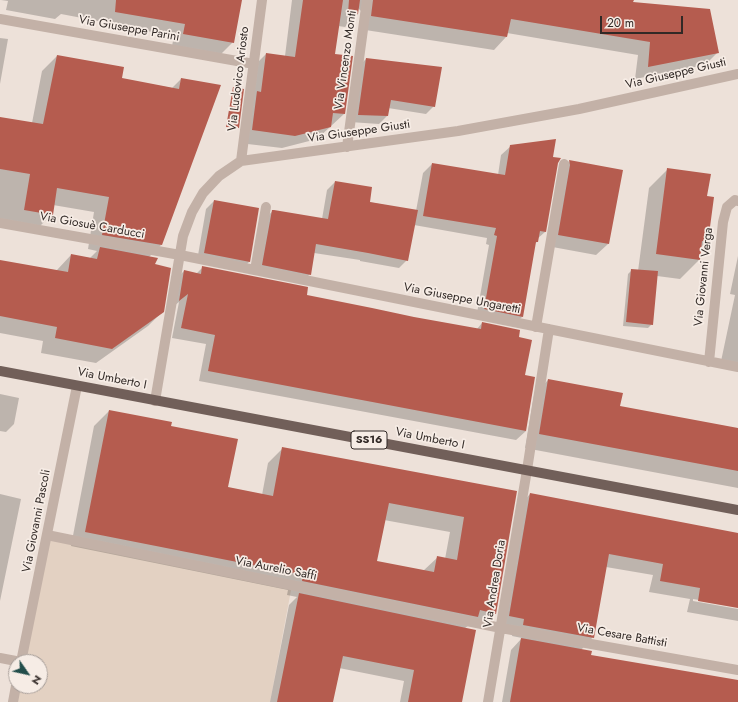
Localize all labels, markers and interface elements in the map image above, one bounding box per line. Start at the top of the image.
scale bar [602,8,685,34]
street label: Via Vincenzo Monti [332,9,360,111]
street label: Via Giuseppe Parini [77,13,181,45]
text: 20 m [607,14,634,32]
street label: Via Ludovico Ariosto [225,26,253,132]
street label: Via Giuseppe Giusti [624,55,728,93]
street label: Via Giuseppe Giusti [307,118,411,146]
street label: Via Giosuè Carducci [38,210,146,242]
street label: Via Giovanni Verga [692,227,716,327]
street label: Via Giuseppe Ungaretti [402,281,522,317]
street label: Via Umberto I [76,365,148,393]
street label: Via Umberto I [394,425,466,453]
road number: SS16 [351,431,387,449]
street label: Via Giovanni Pascoli [20,468,54,574]
street label: Via Andrea Doria [481,539,509,629]
street label: Via Aurelio Saffi [234,554,318,584]
street label: Via Cesare Battisti [576,621,668,651]
north arrow [8,654,48,694]
text: N [28,672,46,688]

